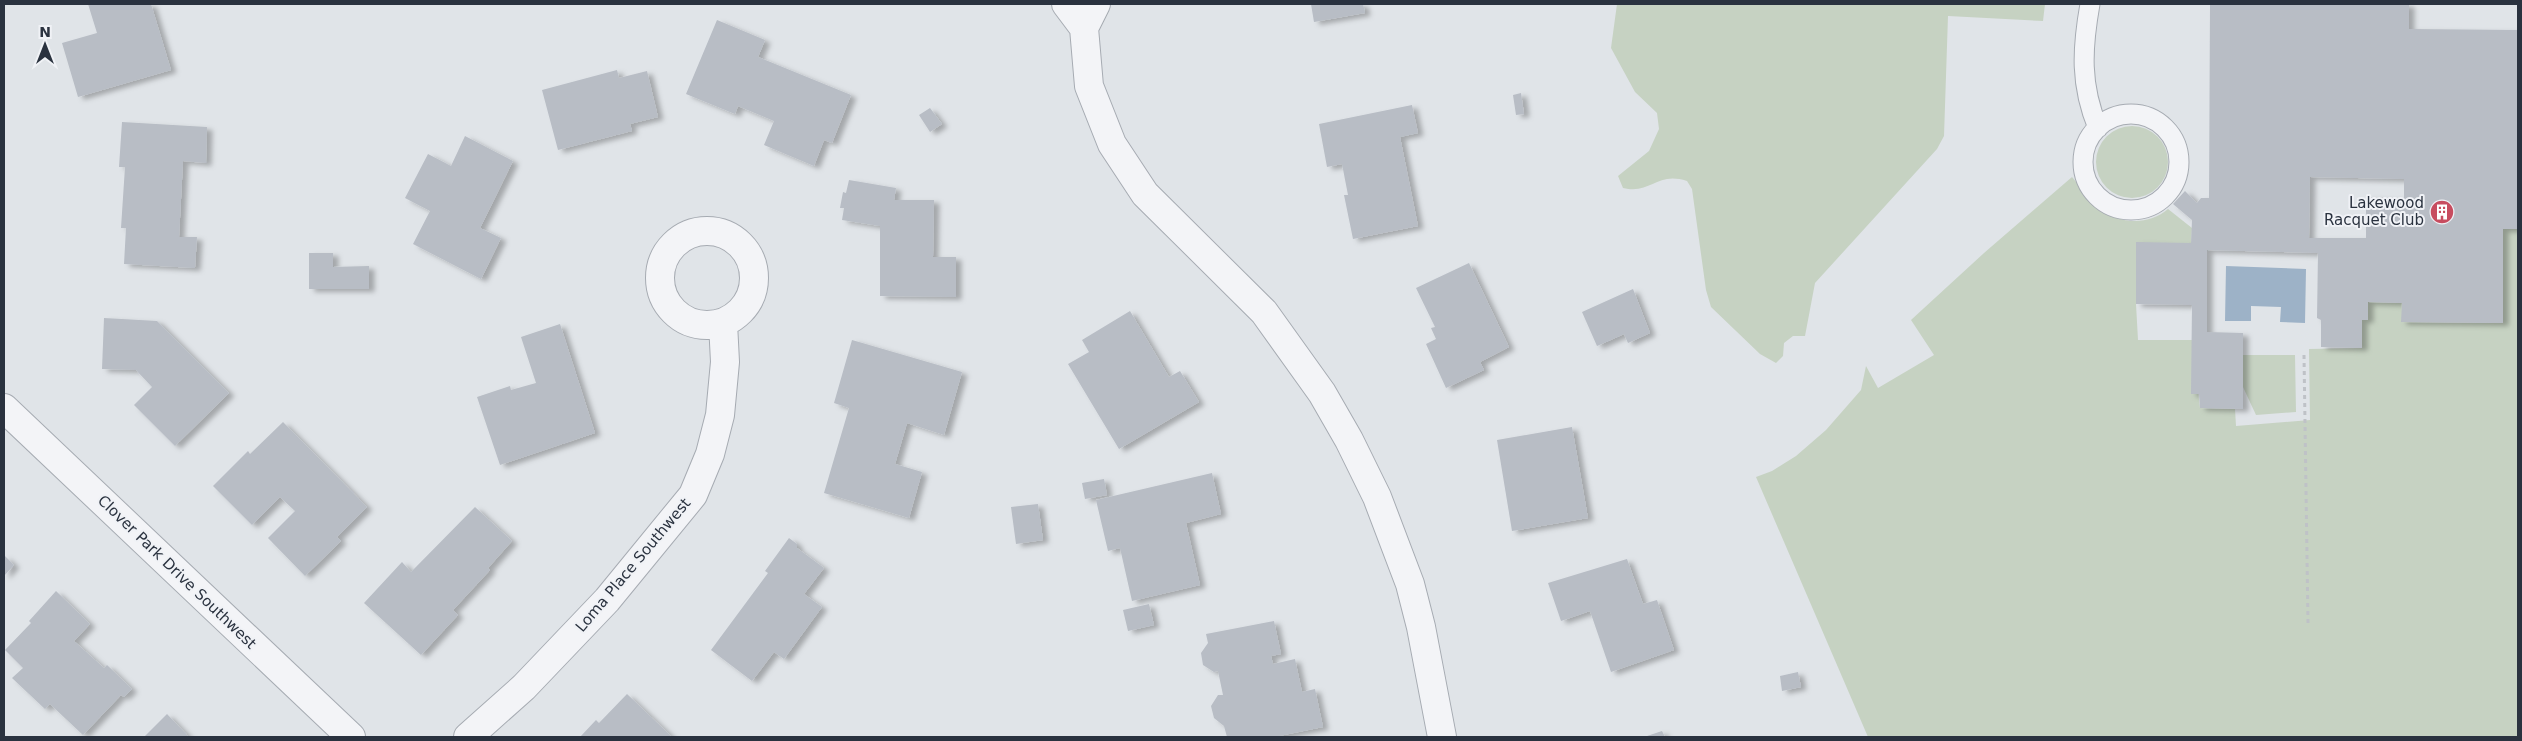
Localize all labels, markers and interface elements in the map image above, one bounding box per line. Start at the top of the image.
north arrow [20,20,70,70]
text: N [39,24,51,40]
place label: Lakewood Racquet Club [2324,194,2424,229]
building icon: Lakewood Racquet Club [2429,199,2455,225]
street label: Clover Park Drive Southwest [94,491,260,653]
street label: Loma Place Southwest [572,494,694,636]

